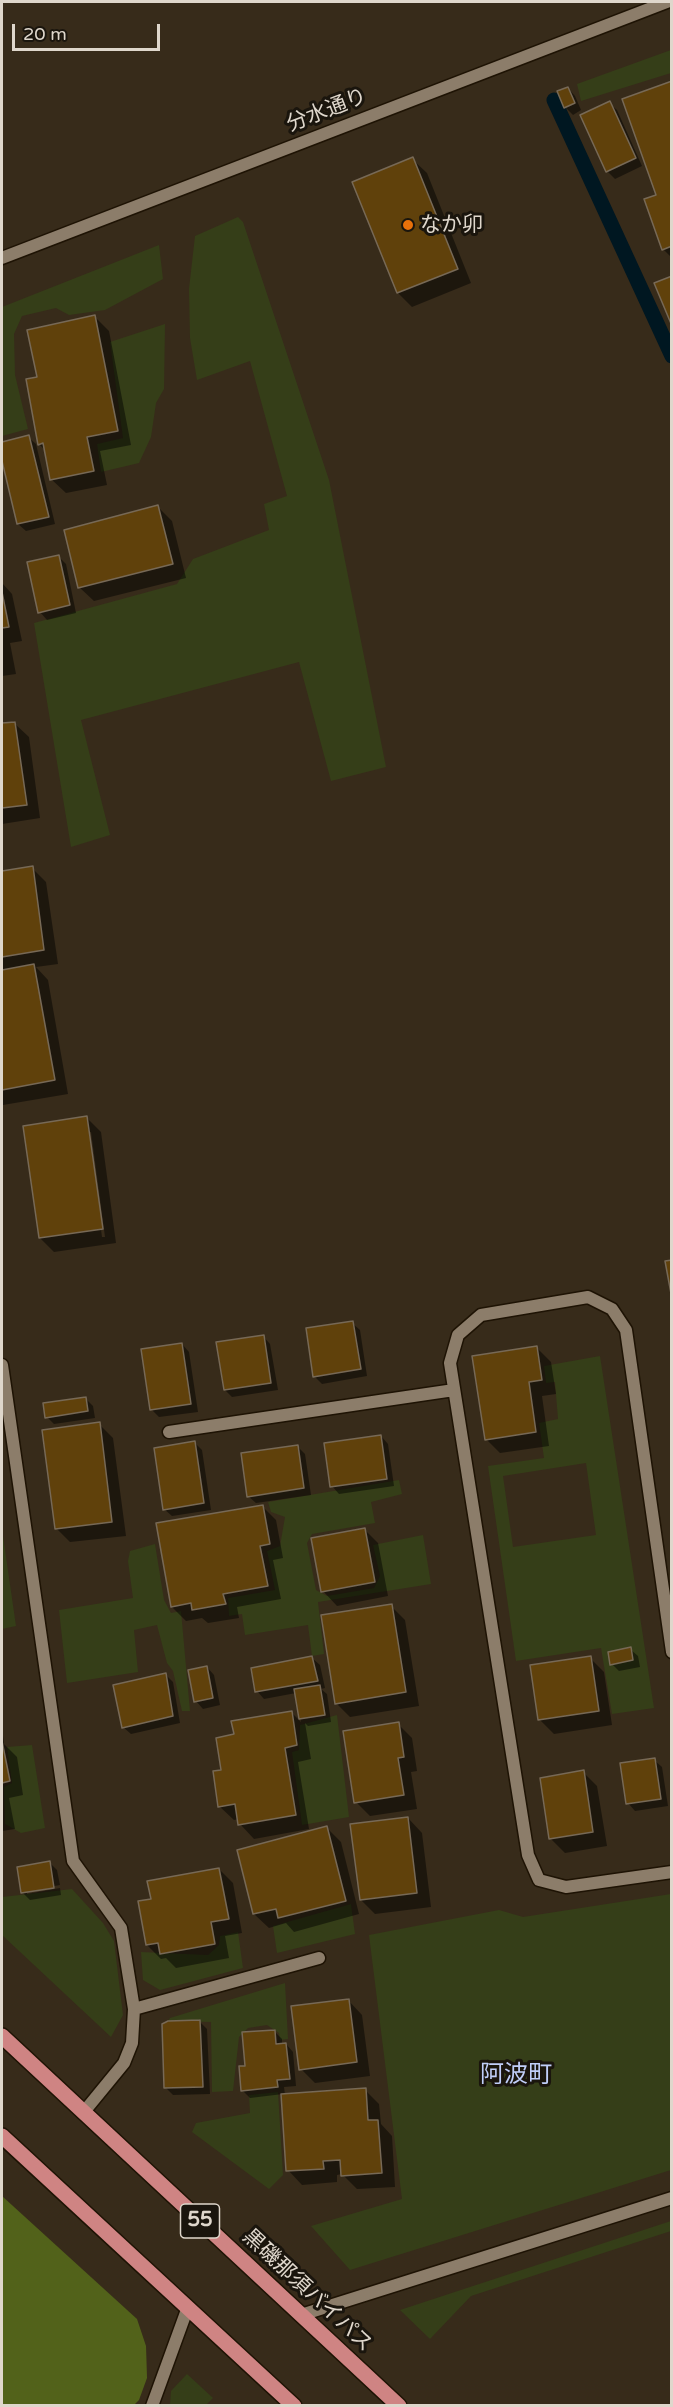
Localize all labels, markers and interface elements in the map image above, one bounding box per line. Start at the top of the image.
scale bar [15,12,164,50]
text: 20 m [23,23,67,45]
street label: 分水通り [283,84,371,138]
place label: なか卯 [420,212,483,238]
marker: なか卯 [401,218,415,232]
district label: 阿波町 [480,2062,552,2090]
road number: 55 [180,2204,220,2238]
street label: 黒磯那須バイパス [237,2224,377,2358]

